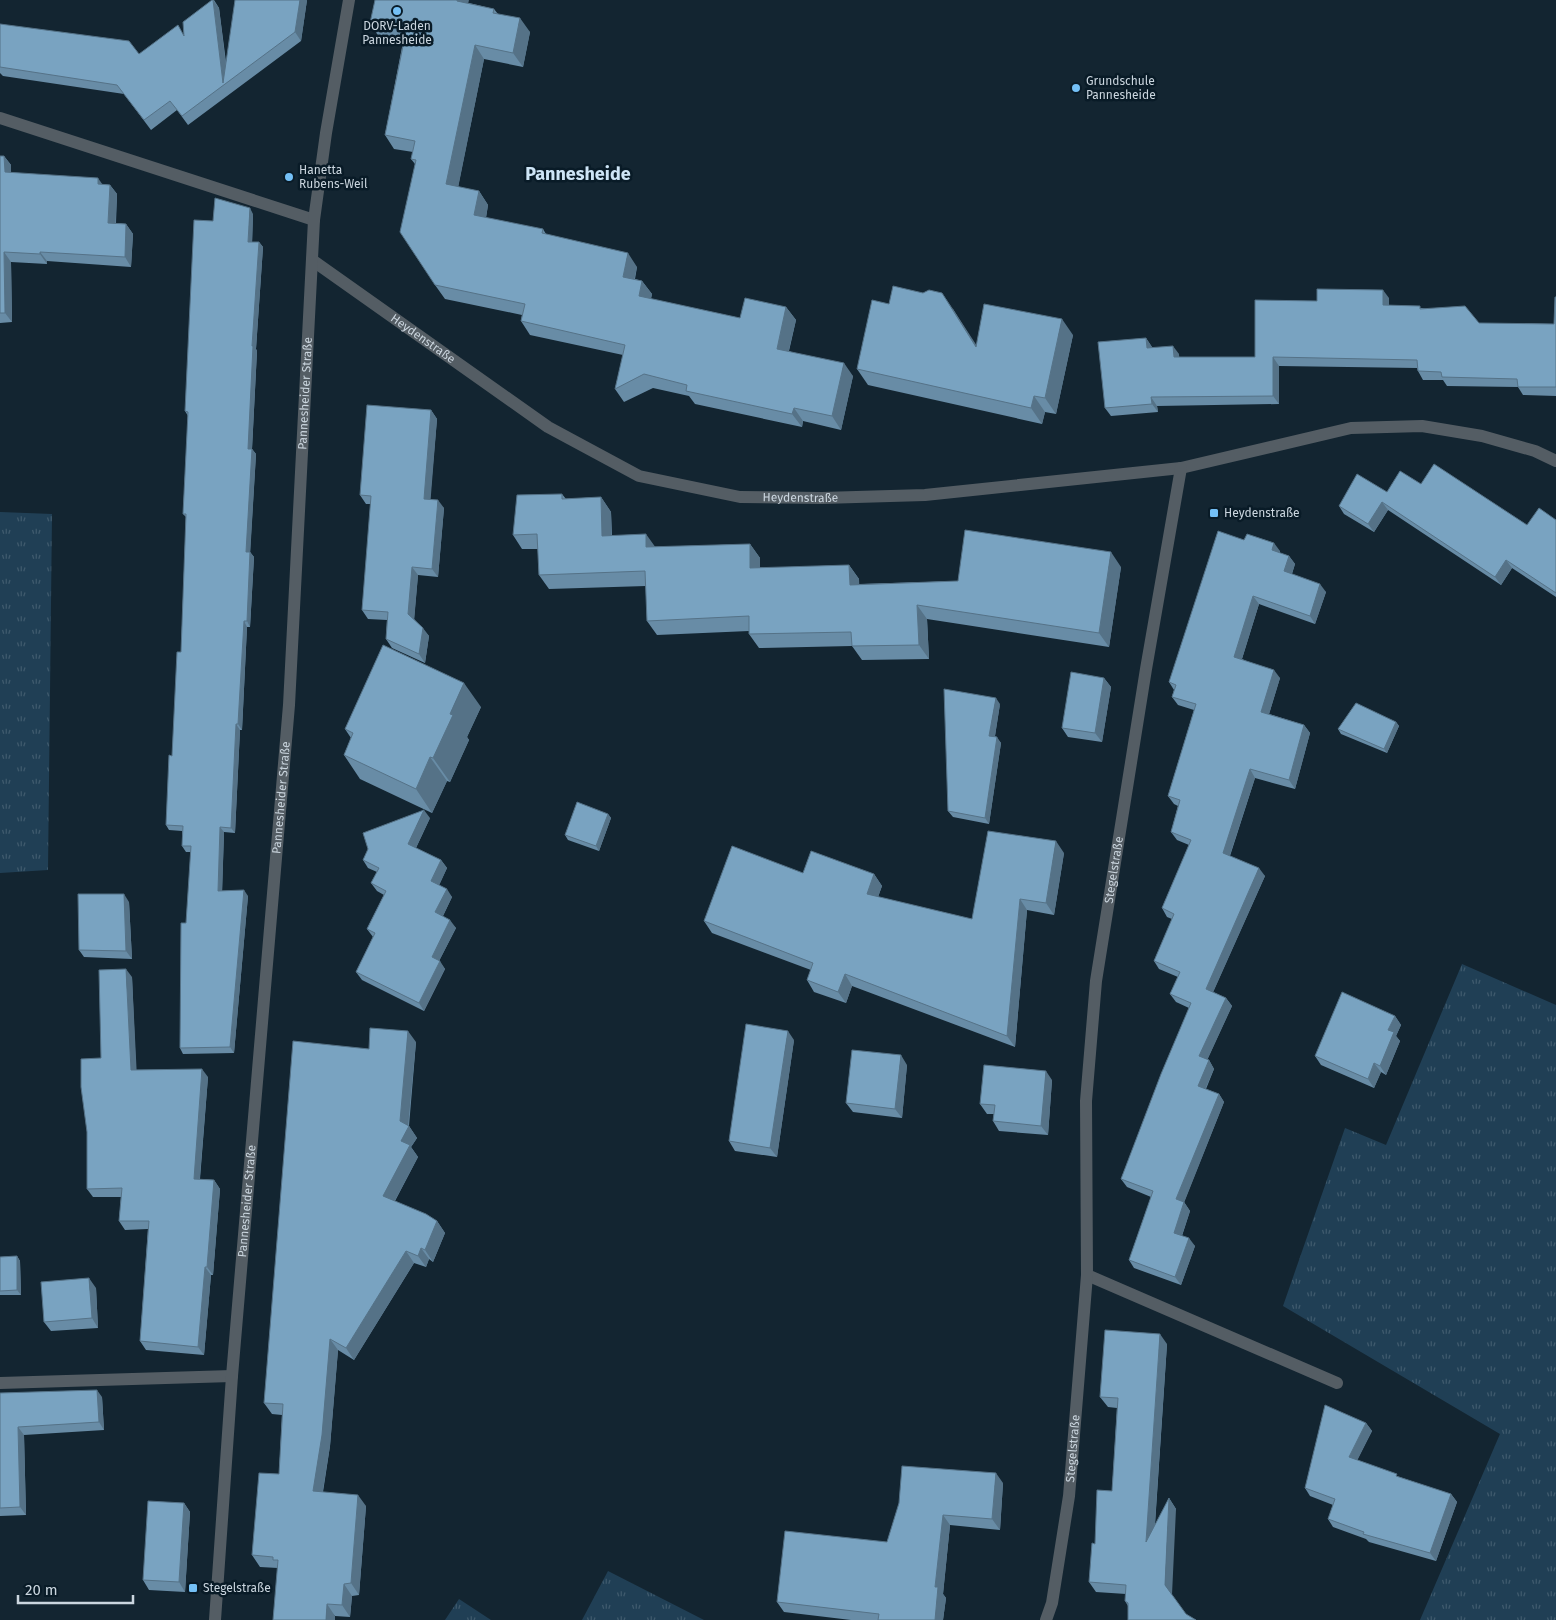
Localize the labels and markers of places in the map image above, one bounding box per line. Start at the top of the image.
marker: DORV-Laden Pannesheide [391,5,403,17]
place label: DORV-Laden Pannesheide [362,19,432,47]
place label: Grundschule Pannesheide [1086,74,1156,102]
marker: Grundschule Pannesheide [1070,82,1082,94]
place label: Hanetta Rubens-Weil [299,163,368,191]
marker: Hanetta Rubens-Weil [283,171,295,183]
place label: Heydenstraße [1224,506,1300,520]
marker: Heydenstraße [1208,507,1220,519]
place label: Stegelstraße [203,1581,271,1595]
marker: Stegelstraße [187,1582,199,1594]

